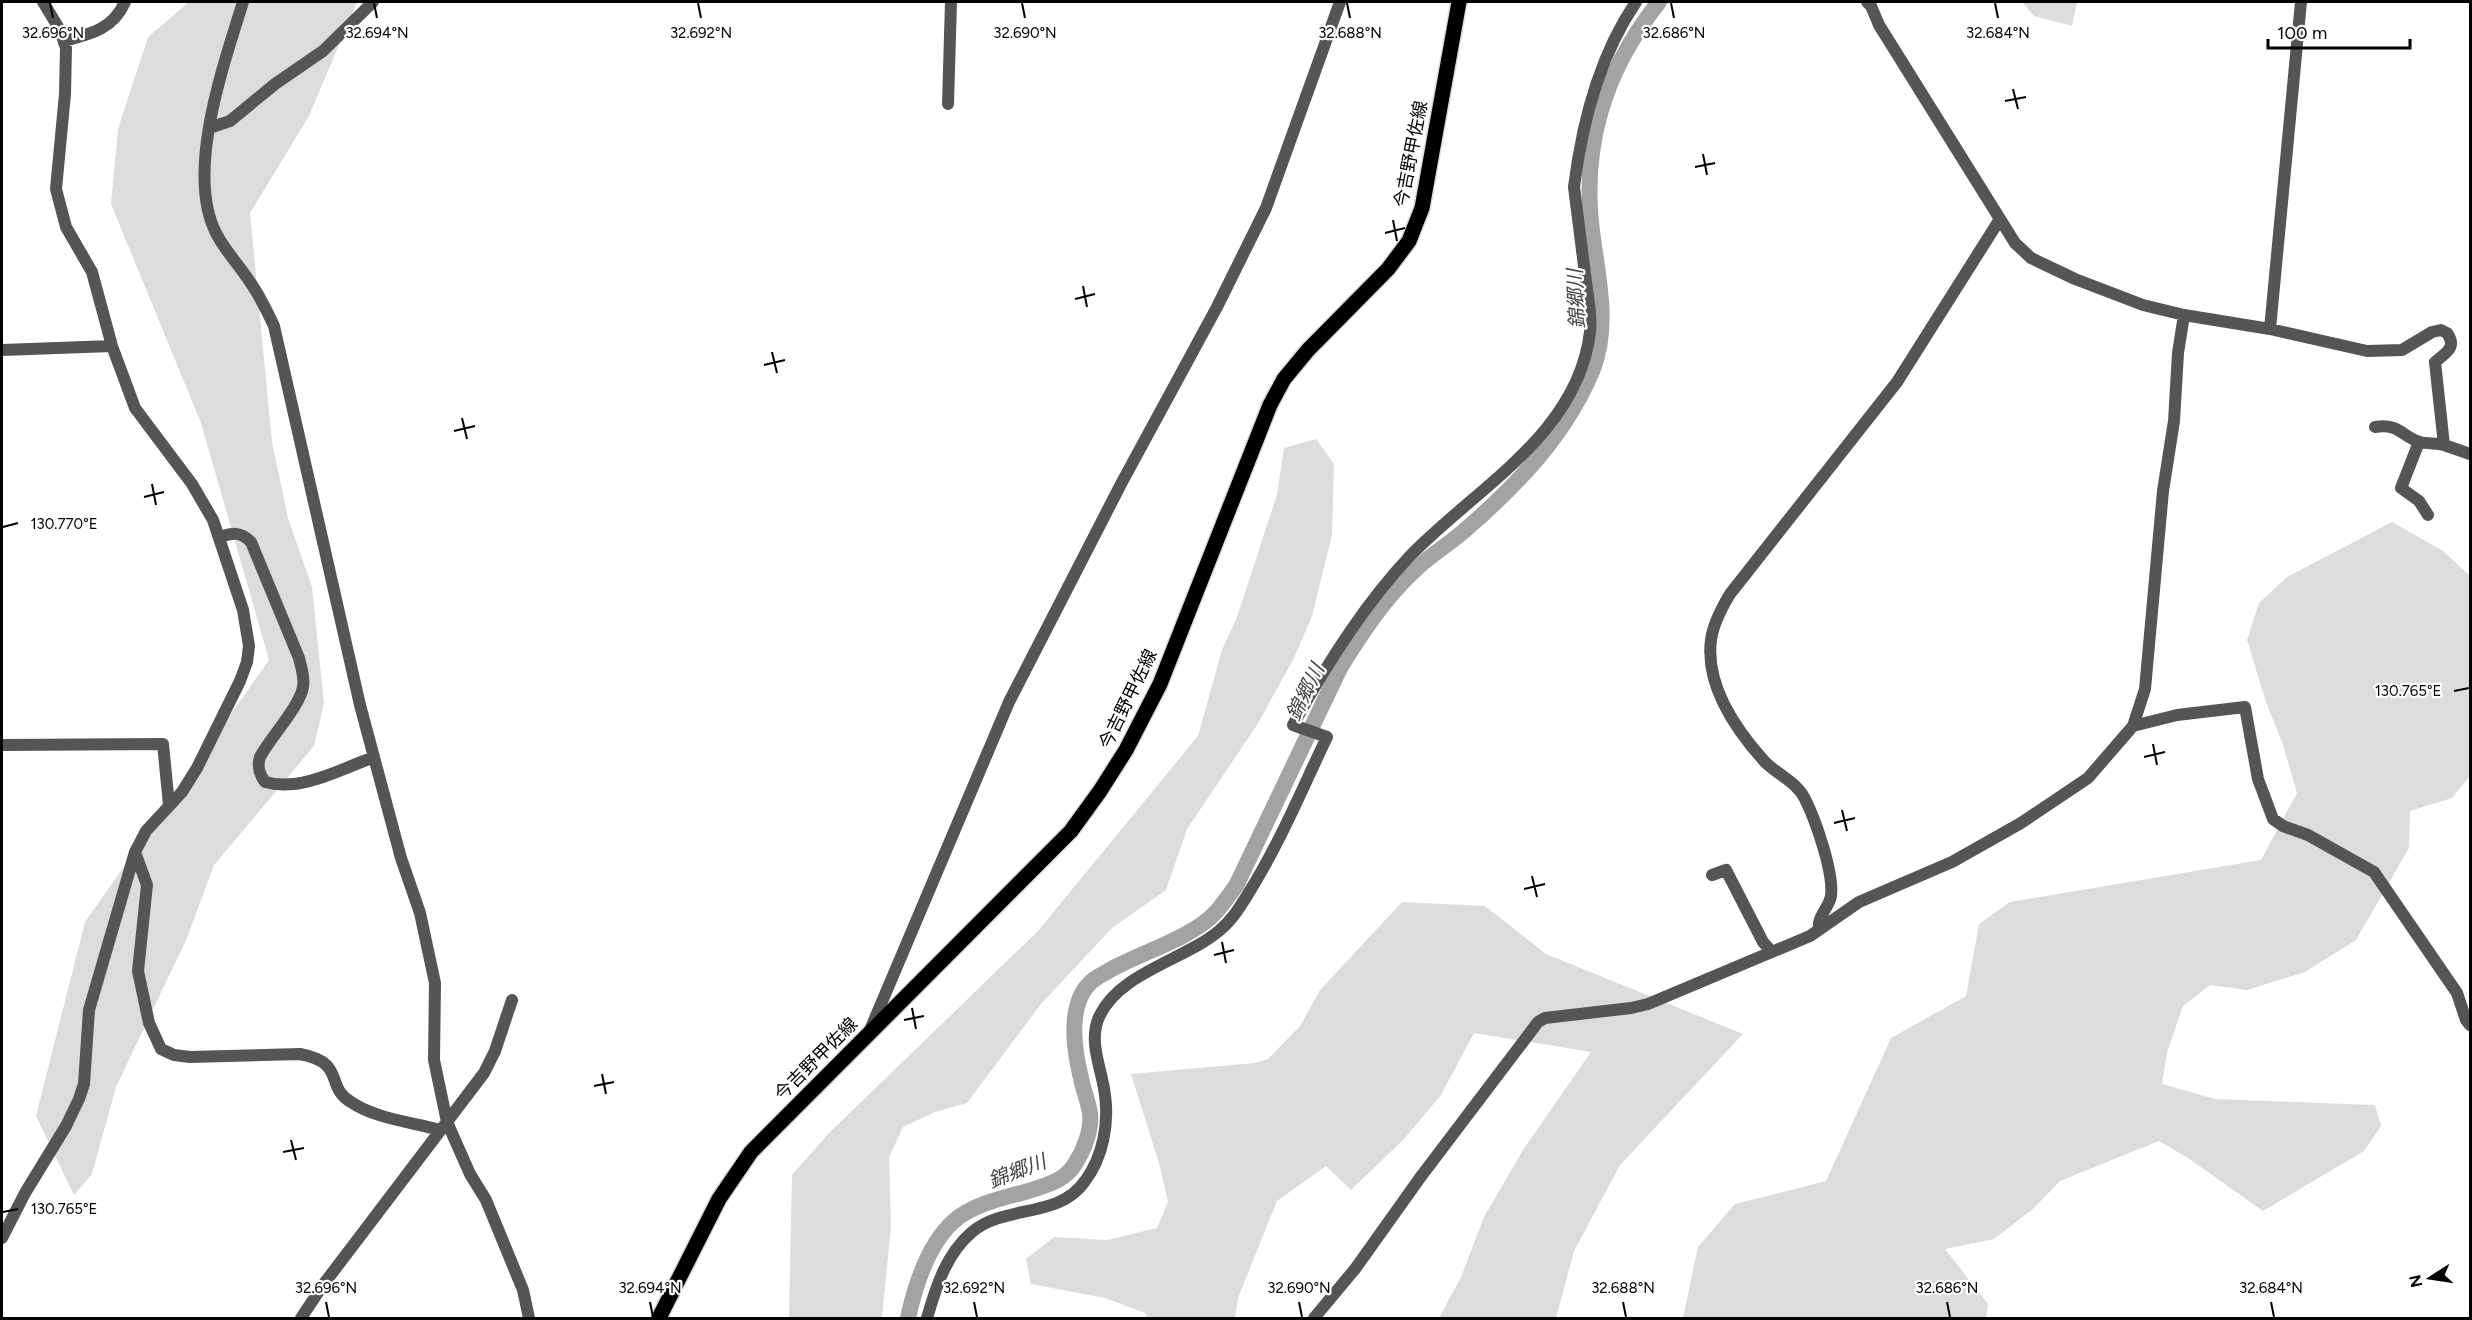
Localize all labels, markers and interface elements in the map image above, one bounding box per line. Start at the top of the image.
scale bar [2268,12,2410,50]
text: 100 m [2277,22,2327,44]
text: 32.696°N [22,24,84,42]
text: 32.694°N [345,24,409,42]
text: 32.692°N [670,24,732,42]
text: 32.690°N [993,24,1057,42]
text: 32.688°N [1318,24,1382,42]
text: 32.686°N [1642,24,1706,42]
text: 32.684°N [1966,24,2030,42]
street label: 今吉野甲佐線 [1390,99,1432,209]
water label: 錦郷川 [1562,266,1590,330]
text: 130.770°E [30,515,98,533]
street label: 今吉野甲佐線 [1094,646,1162,752]
water label: 錦郷川 [1281,658,1330,724]
text: 130.765°E [2375,682,2441,700]
street label: 今吉野甲佐線 [770,1013,862,1105]
water label: 錦郷川 [985,1148,1051,1193]
text: 130.765°E [31,1200,97,1218]
north arrow [2400,1248,2460,1308]
text: N [2405,1273,2426,1289]
text: 32.696°N [295,1279,357,1297]
text: 32.694°N [618,1279,682,1297]
text: 32.692°N [943,1279,1005,1297]
text: 32.690°N [1267,1279,1331,1297]
text: 32.688°N [1591,1279,1655,1297]
text: 32.686°N [1915,1279,1979,1297]
text: 32.684°N [2239,1279,2303,1297]

